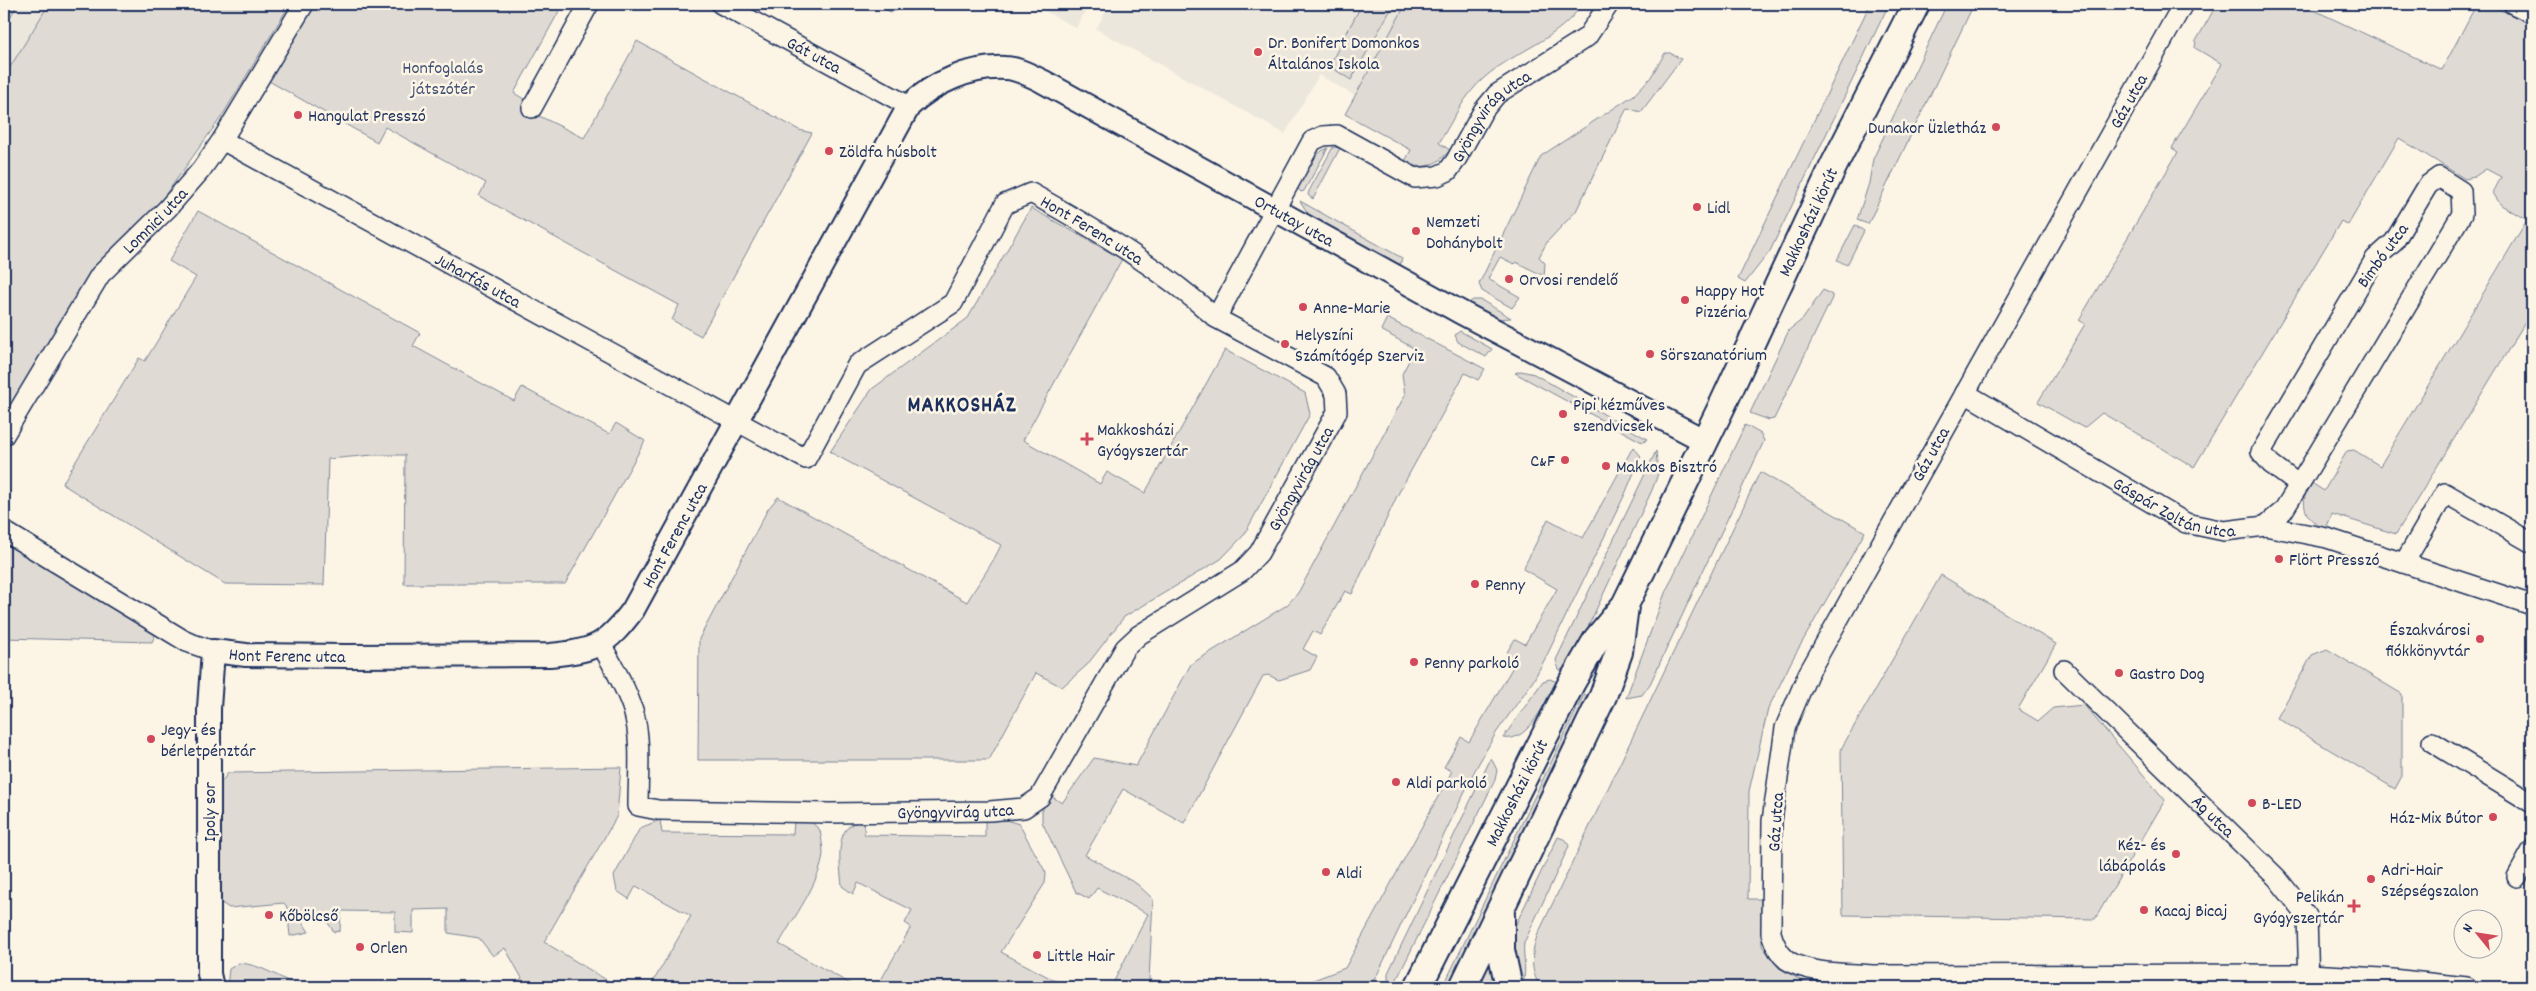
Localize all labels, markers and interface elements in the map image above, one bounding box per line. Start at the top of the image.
street label: Gát utca [781,32,845,82]
place label: Dr. Bonifert Domonkos Általános Iskola [1268,32,1420,78]
marker: Dr. Bonifert Domonkos Általános Iskola [1252,46,1264,58]
park label: Honfoglalás játszótér [402,57,484,103]
street label: Gyöngyvirág utca [1447,65,1537,168]
street label: Gáz utca [2105,70,2156,134]
place label: Hangulat Presszó [308,105,426,130]
marker: Hangulat Presszó [292,109,304,121]
place label: Dunakor Üzletház [1868,117,1986,142]
marker: Dunakor Üzletház [1990,121,2002,133]
place label: Zöldfa húsbolt [839,141,937,166]
marker: Zöldfa húsbolt [823,145,835,157]
street label: Makkosházi körút [1774,164,1846,281]
street label: Lomnici utca [118,183,195,261]
street label: Ortutay utca [1249,190,1338,255]
street label: Hont Ferenc utca [1035,191,1148,273]
place label: Lidl [1707,197,1731,222]
marker: Lidl [1691,201,1703,213]
place label: Nemzeti Dohánybolt [1426,211,1503,257]
street label: Bimbó utca [2352,219,2416,294]
marker: Nemzeti Dohánybolt [1410,225,1422,237]
street label: Juharfás utca [429,248,525,316]
place label: Orvosi rendelő [1519,269,1619,294]
marker: Orvosi rendelő [1503,273,1515,285]
place label: Happy Hot Pizzéria [1695,280,1765,326]
marker: Happy Hot Pizzéria [1679,294,1691,306]
place label: Anne-Marie [1313,297,1390,322]
marker: Anne-Marie [1297,301,1309,313]
place label: Helyszíni Számítógép Szerviz [1295,324,1424,370]
marker: Helyszíni Számítógép Szerviz [1279,338,1291,350]
place label: Sörszanatórium [1660,344,1767,369]
marker: Sörszanatórium [1644,348,1656,360]
district label: MAKKOSHÁZ [908,391,1017,422]
place label: Pipi kézműves szendvicsek [1573,394,1665,440]
marker: Pipi kézműves szendvicsek [1557,408,1569,420]
place label: Makkosházi Gyógyszertár [1097,419,1188,465]
street label: Gyöngyvirág utca [1263,422,1342,537]
street label: Gáz utca [1907,423,1958,487]
marker: Makkosházi Gyógyszertár [1081,433,1093,445]
place label: C&F [1530,450,1555,475]
marker: C&F [1559,454,1571,466]
place label: Makkos Bisztró [1616,456,1717,481]
marker: Makkos Bisztró [1600,460,1612,472]
street label: Gáspár Zoltán utca [2107,473,2237,546]
street label: Hont Ferenc utca [637,479,715,594]
place label: Flört Presszó [2289,549,2380,574]
marker: Flört Presszó [2273,553,2285,565]
place label: Penny [1485,574,1526,599]
marker: Penny [1469,578,1481,590]
place label: Északvárosi fiókkönyvtár [2385,619,2470,665]
marker: Északvárosi fiókkönyvtár [2474,633,2486,645]
street label: Hont Ferenc utca [227,643,346,671]
place label: Penny parkoló [1424,652,1519,677]
marker: Penny parkoló [1408,656,1420,668]
place label: Gastro Dog [2129,663,2205,688]
marker: Gastro Dog [2113,667,2125,679]
place label: Jegy- és bérletpénztár [161,719,256,765]
marker: Jegy- és bérletpénztár [145,733,157,745]
street label: Makkosházi körút [1481,735,1556,852]
place label: Aldi parkoló [1406,772,1487,797]
marker: Aldi parkoló [1390,776,1402,788]
street label: Ipoly sor [199,782,224,842]
street label: Gáz utca [1763,791,1792,853]
street label: Ág utca [2185,791,2239,845]
place label: B-LED [2262,793,2302,818]
marker: B-LED [2246,797,2258,809]
street label: Gyöngyvirág utca [897,799,1016,827]
place label: Ház-Mix Bútor [2390,807,2483,832]
marker: Ház-Mix Bútor [2487,811,2499,823]
place label: Kéz- és lábápolás [2099,834,2166,880]
marker: Kéz- és lábápolás [2170,848,2182,860]
place label: Adri-Hair Szépségszalon [2381,859,2479,905]
place label: Aldi [1336,862,1362,887]
marker: Aldi [1320,866,1332,878]
marker: Adri-Hair Szépségszalon [2365,873,2377,885]
place label: Pelikán Gyógyszertár [2253,886,2344,932]
place label: Kacaj Bicaj [2154,900,2228,925]
marker: Pelikán Gyógyszertár [2348,900,2360,912]
marker: Kacaj Bicaj [2138,904,2150,916]
place label: Kőbölcső [279,905,339,930]
north arrow [2454,908,2504,958]
marker: Kőbölcső [263,909,275,921]
text: N [2458,920,2479,936]
place label: Orlen [370,937,408,962]
marker: Orlen [354,941,366,953]
place label: Little Hair [1047,945,1115,970]
marker: Little Hair [1031,949,1043,961]

